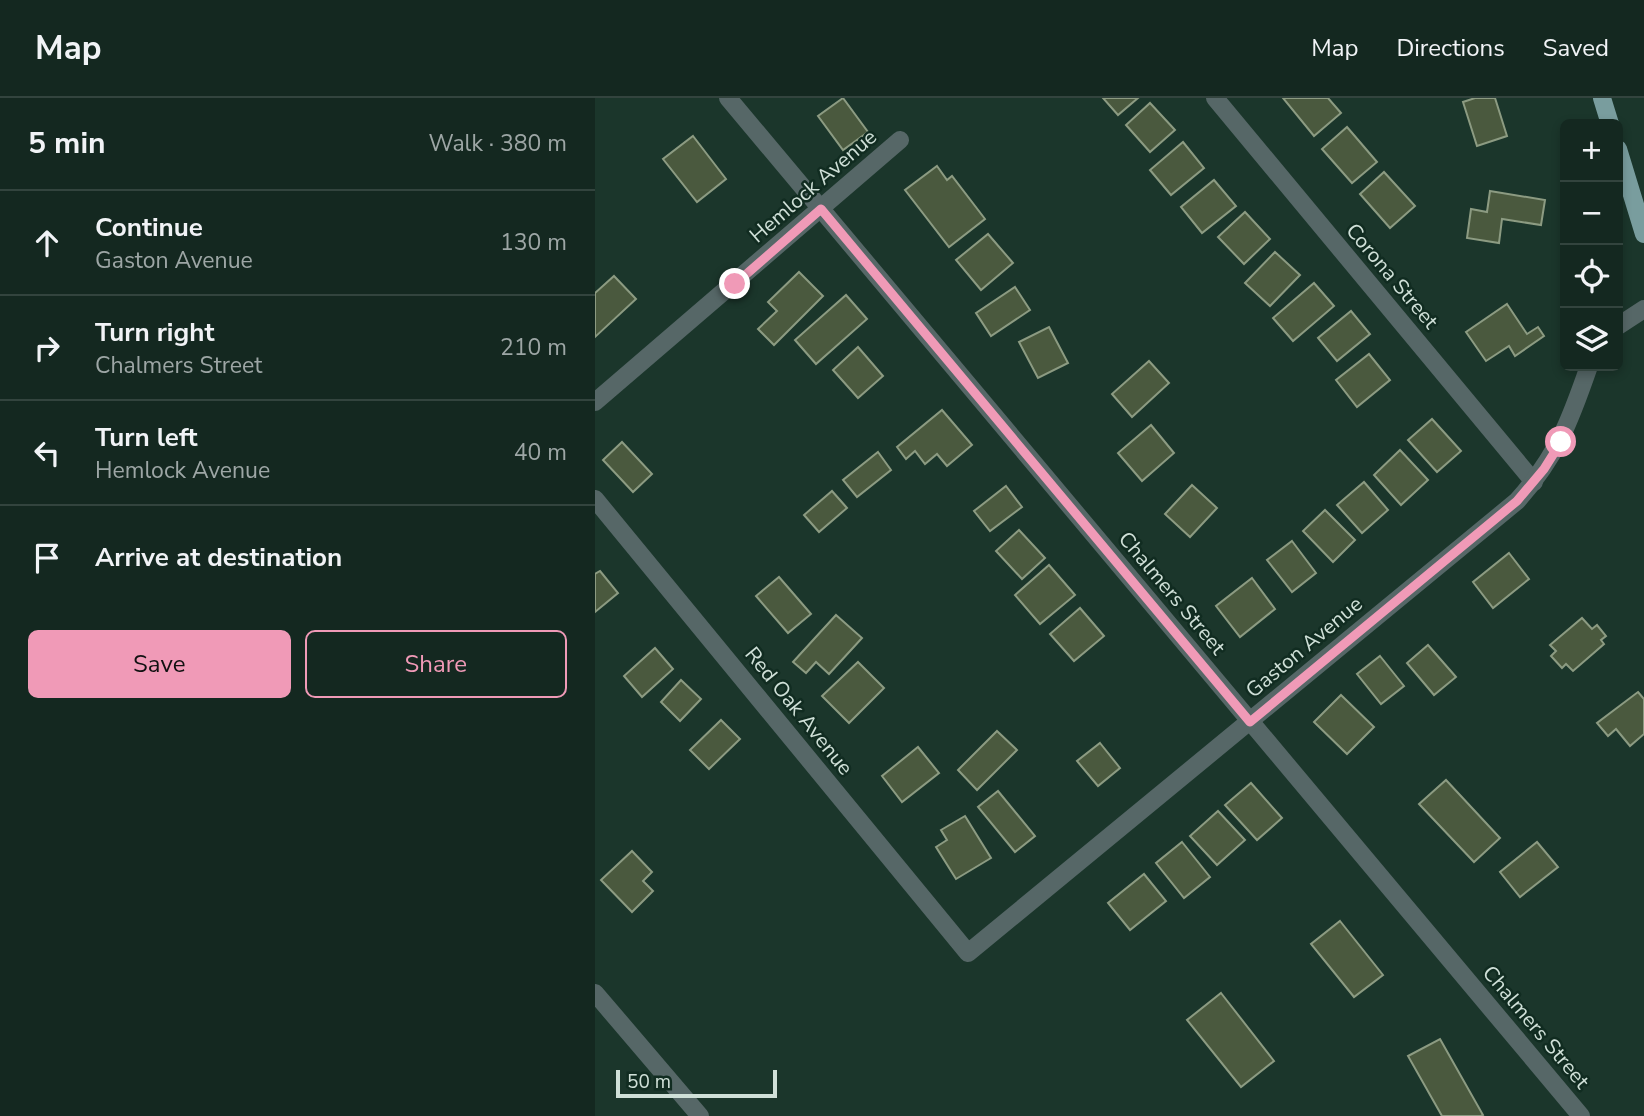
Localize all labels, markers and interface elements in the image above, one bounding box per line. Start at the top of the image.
text: Map [35,26,102,71]
text: Map [1311,32,1358,64]
text: Directions [1396,32,1505,64]
text: Saved [1543,32,1609,64]
map controls [1560,119,1623,371]
button: + [1560,119,1623,182]
text: 5 min [28,123,106,164]
street label: Hemlock Avenue [743,123,883,249]
text: Walk · 380 m [428,128,567,159]
button: − [1560,182,1623,245]
text: Continue [95,210,203,245]
street label: Corona Street [1340,217,1445,335]
icon: ahead [28,224,66,262]
text: 130 m [500,227,567,258]
text: Gaston Avenue [95,245,253,276]
button: locate [1560,245,1623,308]
route end [719,268,750,299]
button: layers [1560,308,1623,371]
text: Turn right [95,315,214,350]
icon: right [28,329,66,367]
text: 210 m [500,332,567,363]
text: Chalmers Street [95,350,262,381]
text: Turn left [95,420,198,455]
route start [1545,426,1576,457]
icon: left [28,434,66,472]
text: 40 m [514,437,567,468]
text: Hemlock Avenue [95,455,270,486]
street label: Chalmers Street [1112,525,1232,661]
icon: arrive [28,539,66,577]
text: Arrive at destination [95,540,342,575]
street label: Gaston Avenue [1240,590,1368,704]
button: Save [28,630,291,698]
button: Share [305,630,567,698]
street label: Red Oak Avenue [739,641,859,781]
street label: Chalmers Street [1476,959,1596,1095]
scale bar [616,1067,777,1099]
text: 50 m [627,1069,671,1095]

